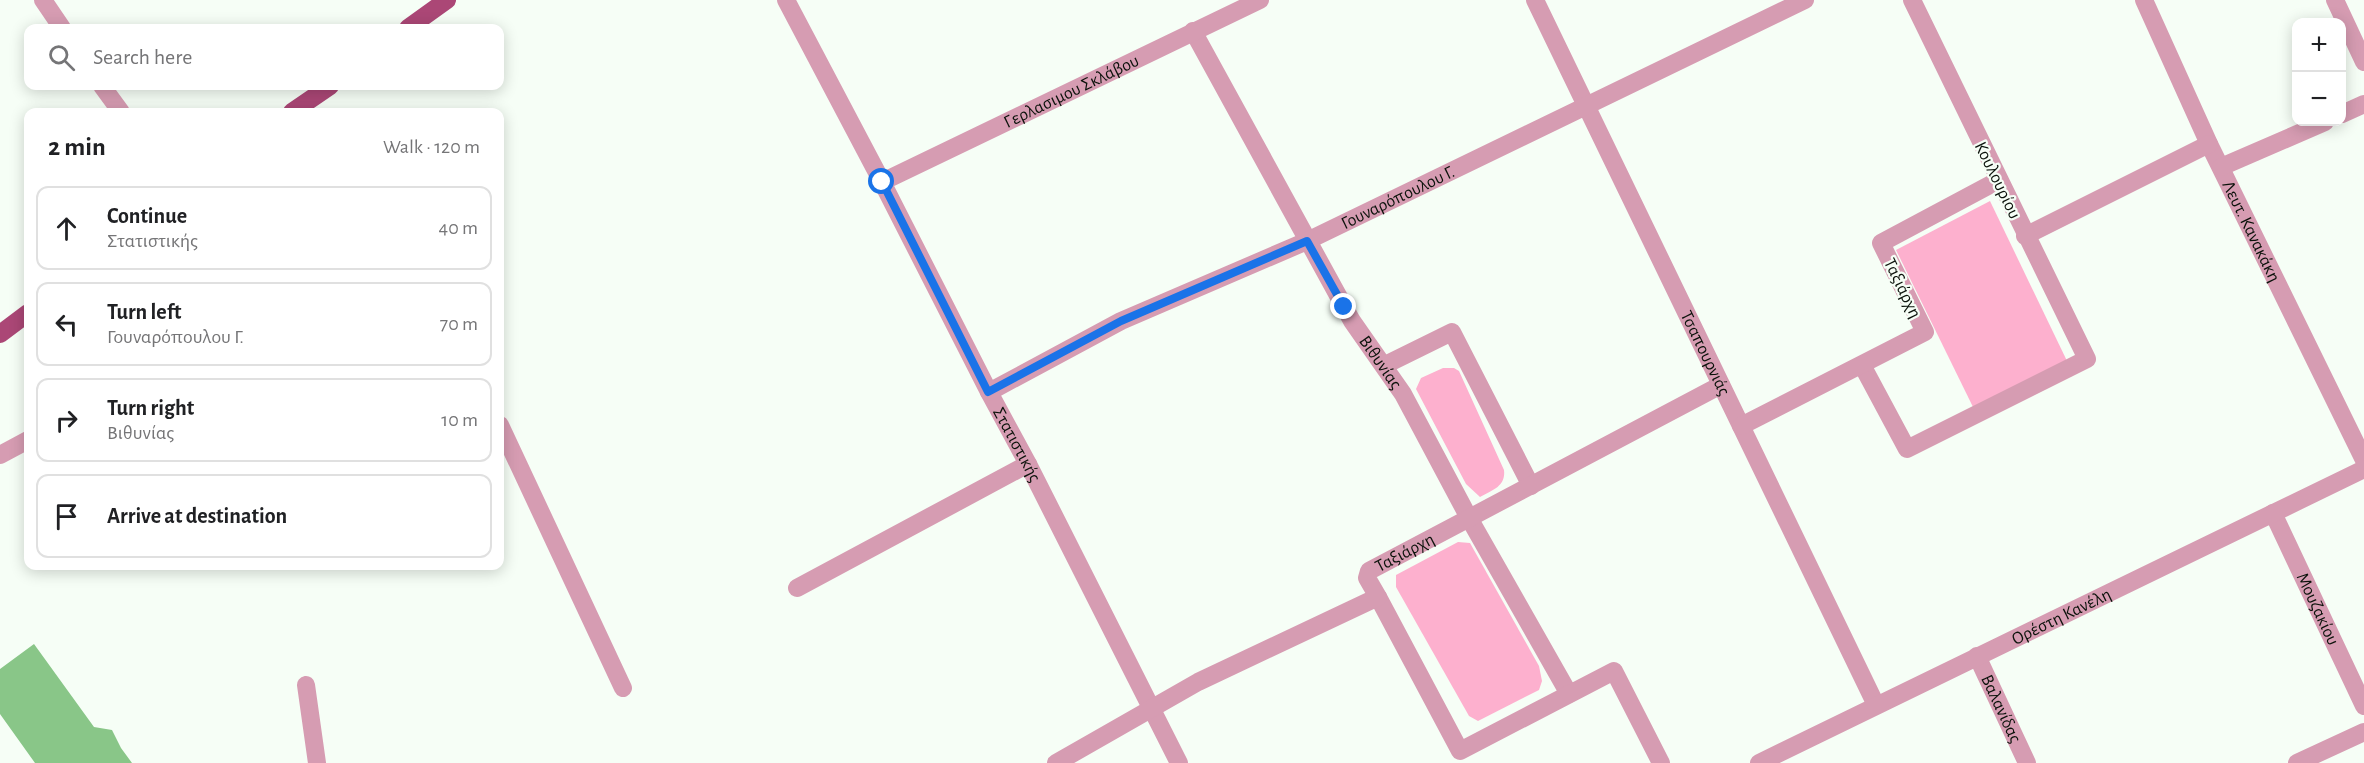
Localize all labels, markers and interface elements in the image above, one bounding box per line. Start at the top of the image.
map controls [2292,18,2346,126]
button: + [2292,18,2346,72]
search box [24,24,504,90]
icon: search [45,41,78,74]
text: Search here [93,46,192,68]
street label: Γερλασιμου Σκλάβου [1001,52,1142,132]
button: − [2292,72,2346,126]
text: 2 min [48,134,106,160]
text: Walk · 120 m [383,137,480,157]
street label: Κουλουρίου [1971,139,2024,222]
street label: Γουναρόπουλου Γ. [1339,163,1457,233]
route start [868,168,894,194]
street label: Λευτ. Κανακάκη [2218,178,2283,285]
text: Continue [107,205,187,227]
icon: ahead [50,212,83,245]
text: 40 m [439,218,478,238]
text: Στατιστικής [107,231,198,251]
street label: Ταξιάρχη [1880,256,1924,321]
route end [1330,293,1356,319]
text: Turn left [107,301,181,323]
icon: left [50,308,83,341]
street label: Τσαπουρνιάς [1677,308,1733,399]
text: 70 m [440,314,478,334]
text: Γουναρόπουλου Γ. [107,327,244,347]
street label: Βιθυνίας [1355,333,1405,393]
text: Turn right [107,397,194,419]
icon: right [50,404,83,437]
street label: Στατιστικής [989,405,1044,485]
text: 10 m [441,410,478,430]
text: Βιθυνίας [107,423,174,443]
icon: arrive [50,500,83,533]
text: Arrive at destination [107,505,287,527]
street label: Ταξιάρχη [1372,530,1438,576]
street label: Μουζακίου [2293,570,2342,648]
street label: Ορέστη Κανέλη [2009,585,2114,649]
street label: Βαλανίδας [1977,672,2024,746]

